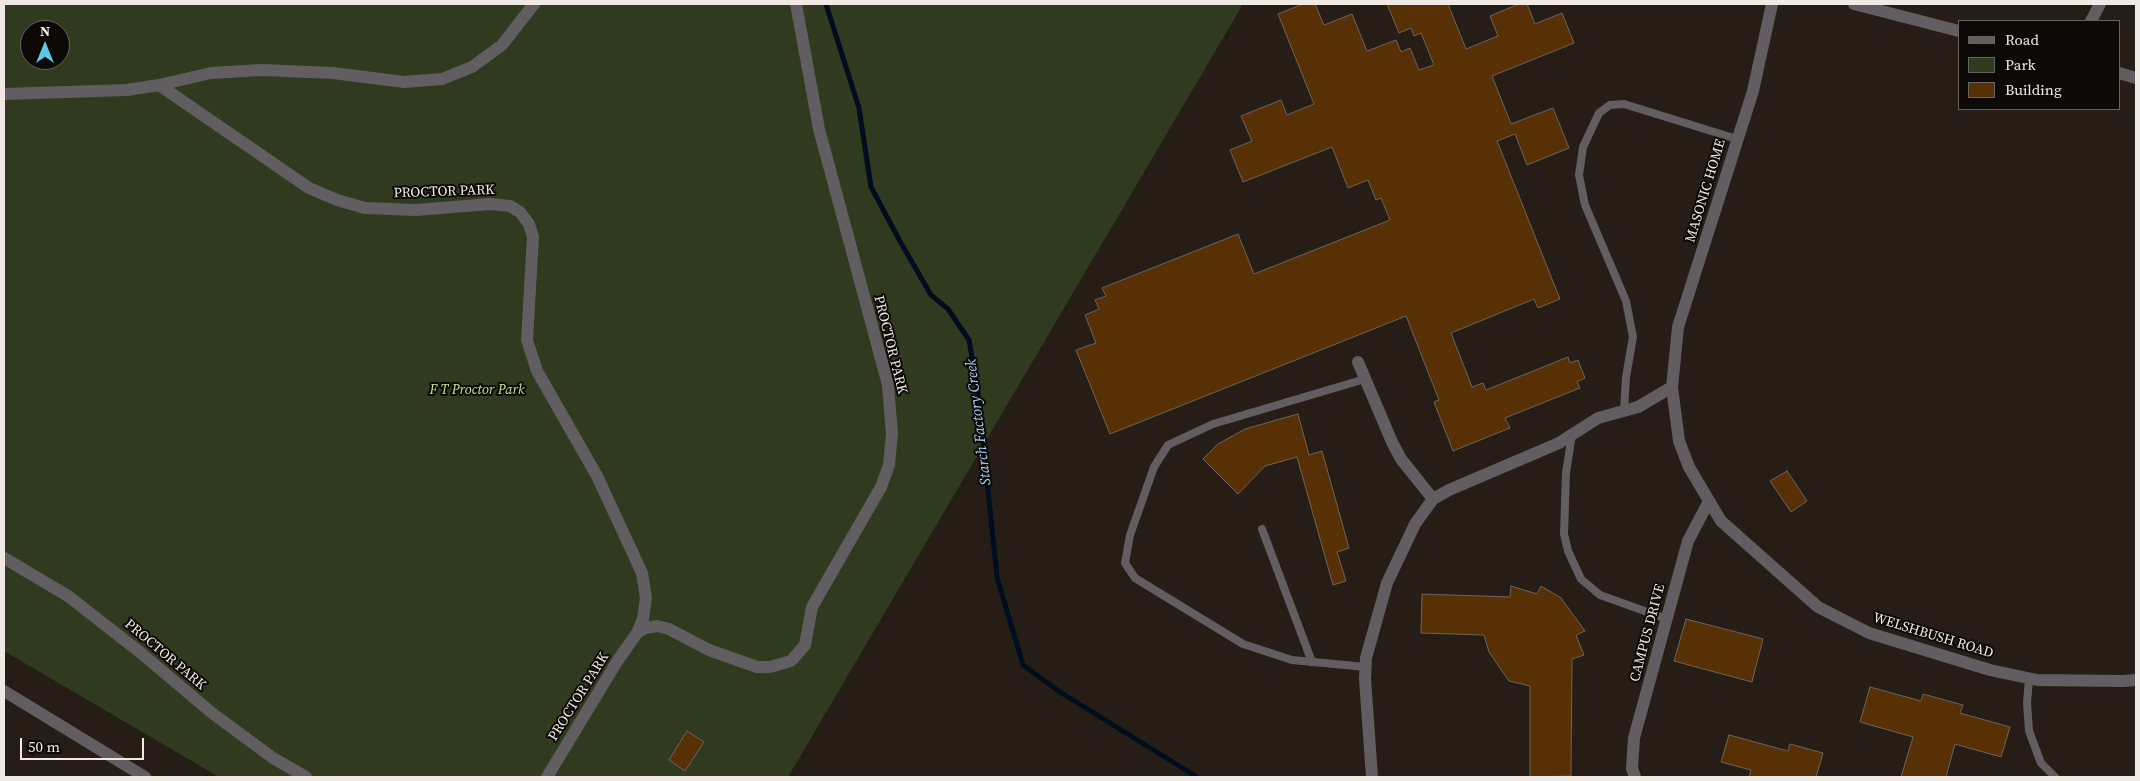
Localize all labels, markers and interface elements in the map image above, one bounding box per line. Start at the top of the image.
north arrow [20,20,70,70]
legend [1958,20,2120,110]
text: N [40,21,50,41]
text: Road [2005,29,2039,50]
text: Park [2005,54,2036,75]
text: Building [2005,79,2062,100]
street label: MASONIC HOME [1682,137,1730,245]
street label: PROCTOR PARK [393,182,495,202]
street label: PROCTOR PARK [870,294,910,396]
water label: Starch Factory Creek [962,358,996,486]
park label: F T Proctor Park [429,382,525,398]
street label: CAMPUS DRIVE [1627,582,1669,684]
street label: WELSHBUSH ROAD [1871,610,1995,662]
street label: PROCTOR PARK [121,616,209,694]
street label: PROCTOR PARK [545,650,613,744]
scale bar [22,728,146,760]
text: 50 m [28,736,60,757]

